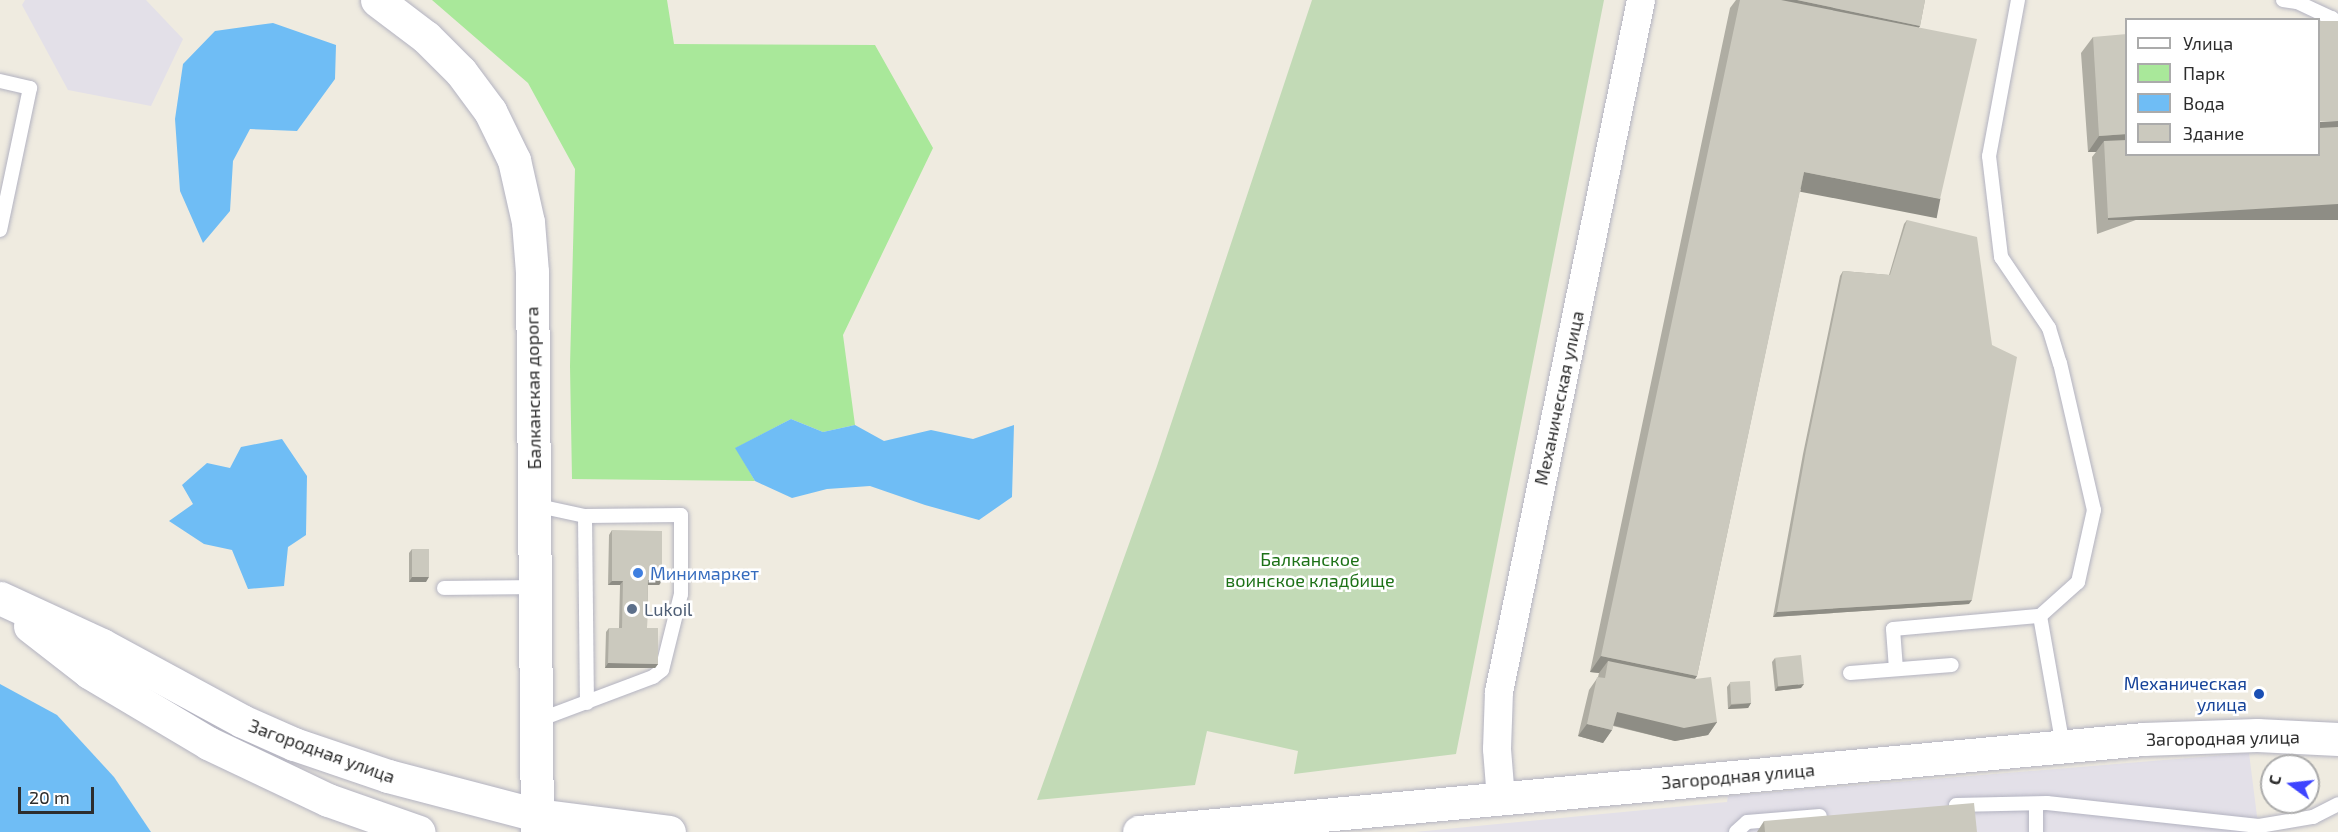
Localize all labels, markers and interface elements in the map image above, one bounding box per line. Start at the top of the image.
legend [2125,18,2320,156]
text: Улица [2183,32,2233,54]
text: Парк [2183,62,2225,84]
text: Вода [2183,92,2225,114]
text: Здание [2183,122,2244,144]
street label: Балканская дорога [521,306,545,470]
street label: Механическая улица [1530,309,1588,487]
park label: Балканское воинское кладбище [1225,549,1395,592]
place label: Минимаркет [650,562,759,584]
marker: Минимаркет [631,566,645,580]
place label: Lukoil [644,598,692,620]
marker: Lukoil [625,602,639,616]
place label: Механическая улица [2124,673,2247,716]
marker: Механическая улица [2252,687,2266,701]
street label: Загородная улица [246,715,398,787]
street label: Загородная улица [2146,726,2300,750]
north arrow [2260,754,2320,814]
street label: Загородная улица [1660,759,1816,793]
text: С [2264,773,2284,787]
scale bar [21,775,98,813]
text: 20 m [29,786,70,808]

